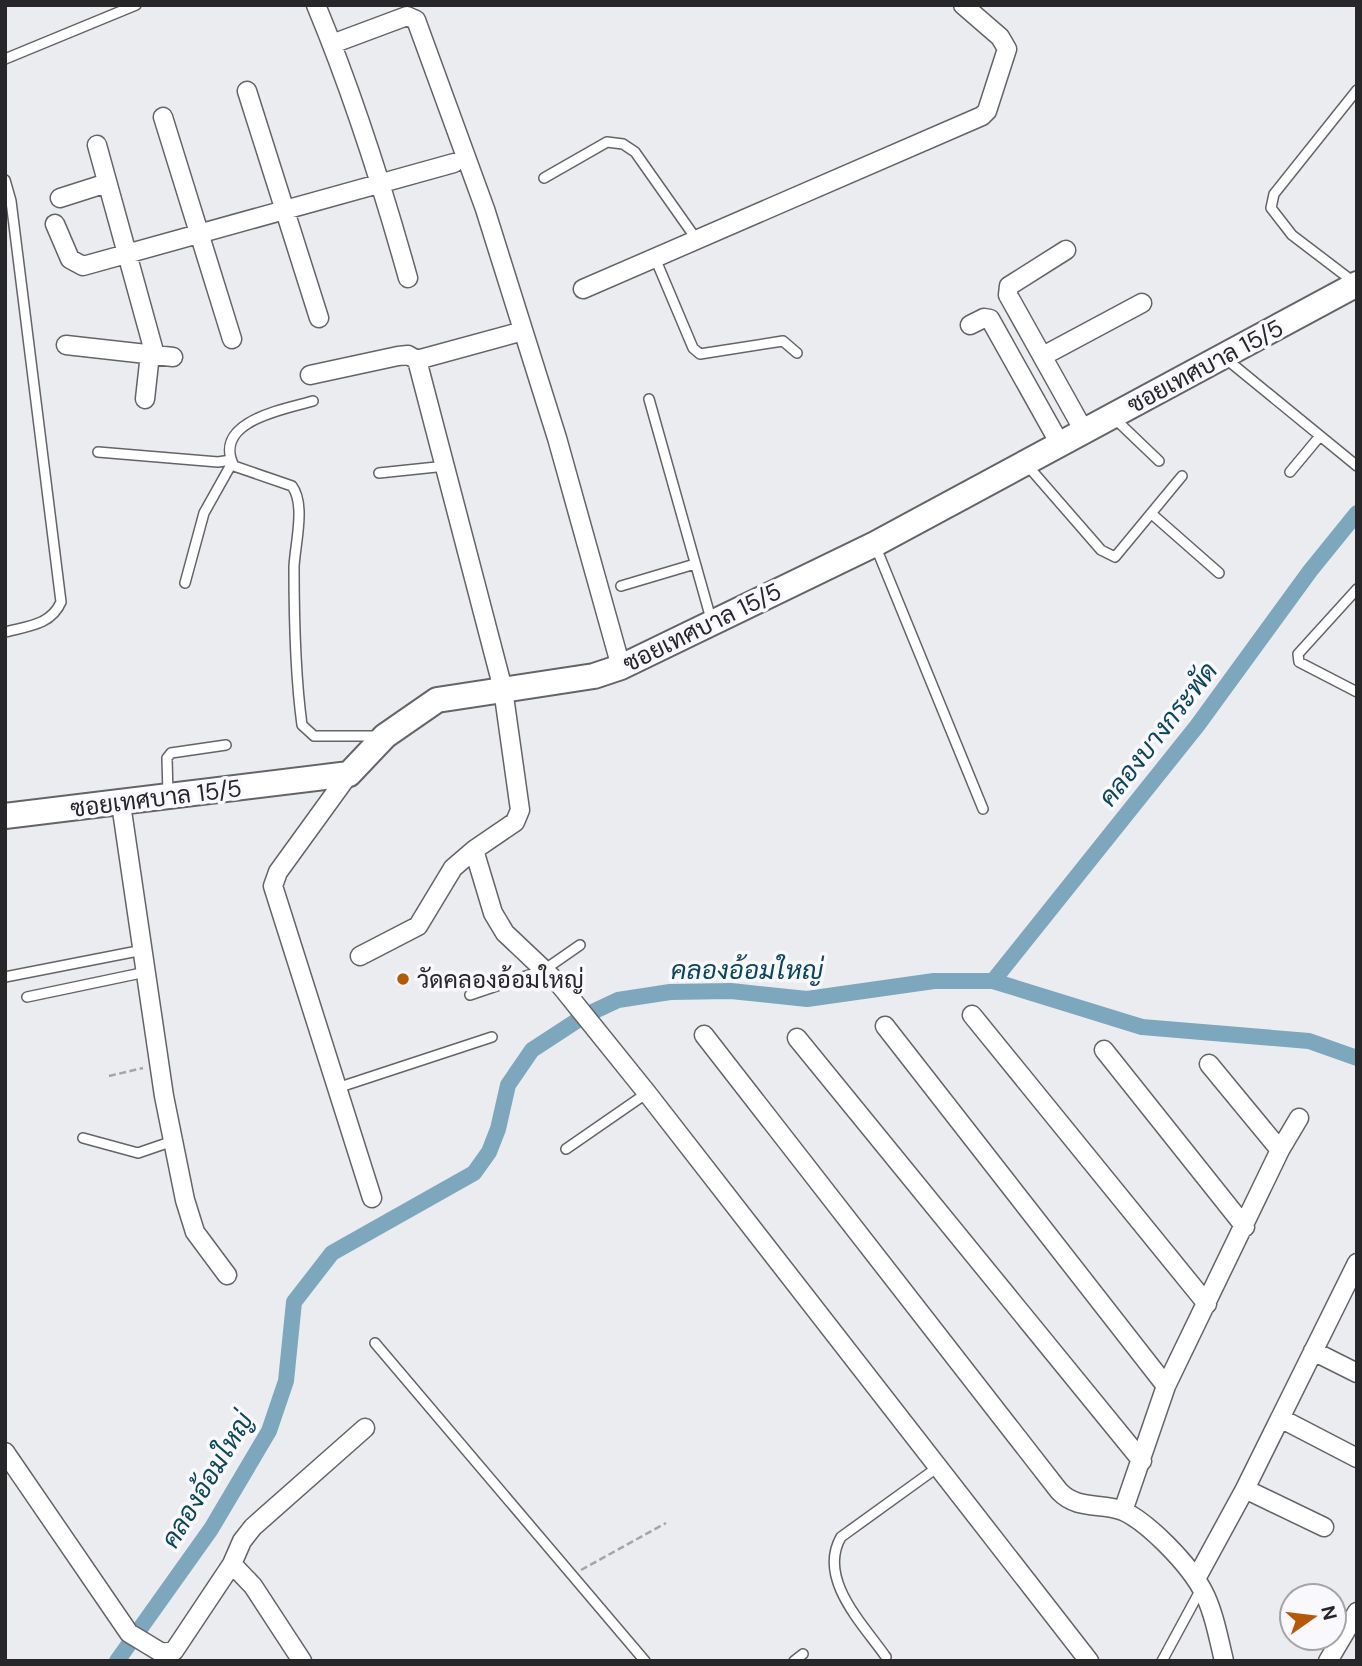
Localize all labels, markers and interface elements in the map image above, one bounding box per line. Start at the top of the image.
street label: ซอยเทศบาล 15/5 [1122,312,1288,420]
street label: ซอยเทศบาล 15/5 [618,575,786,679]
water label: คลองบางกระพัด [1091,655,1225,813]
street label: ซอยเทศบาล 15/5 [69,772,243,824]
water label: คลองอ้อมใหญ่ [671,953,825,987]
place label: วัดคลองอ้อมใหญ่ [417,964,584,995]
marker: วัดคลองอ้อมใหญ่ [395,971,411,987]
water label: คลองอ้อมใหญ่ [153,1404,262,1554]
north arrow [1278,1582,1348,1652]
text: N [1315,1603,1343,1623]

